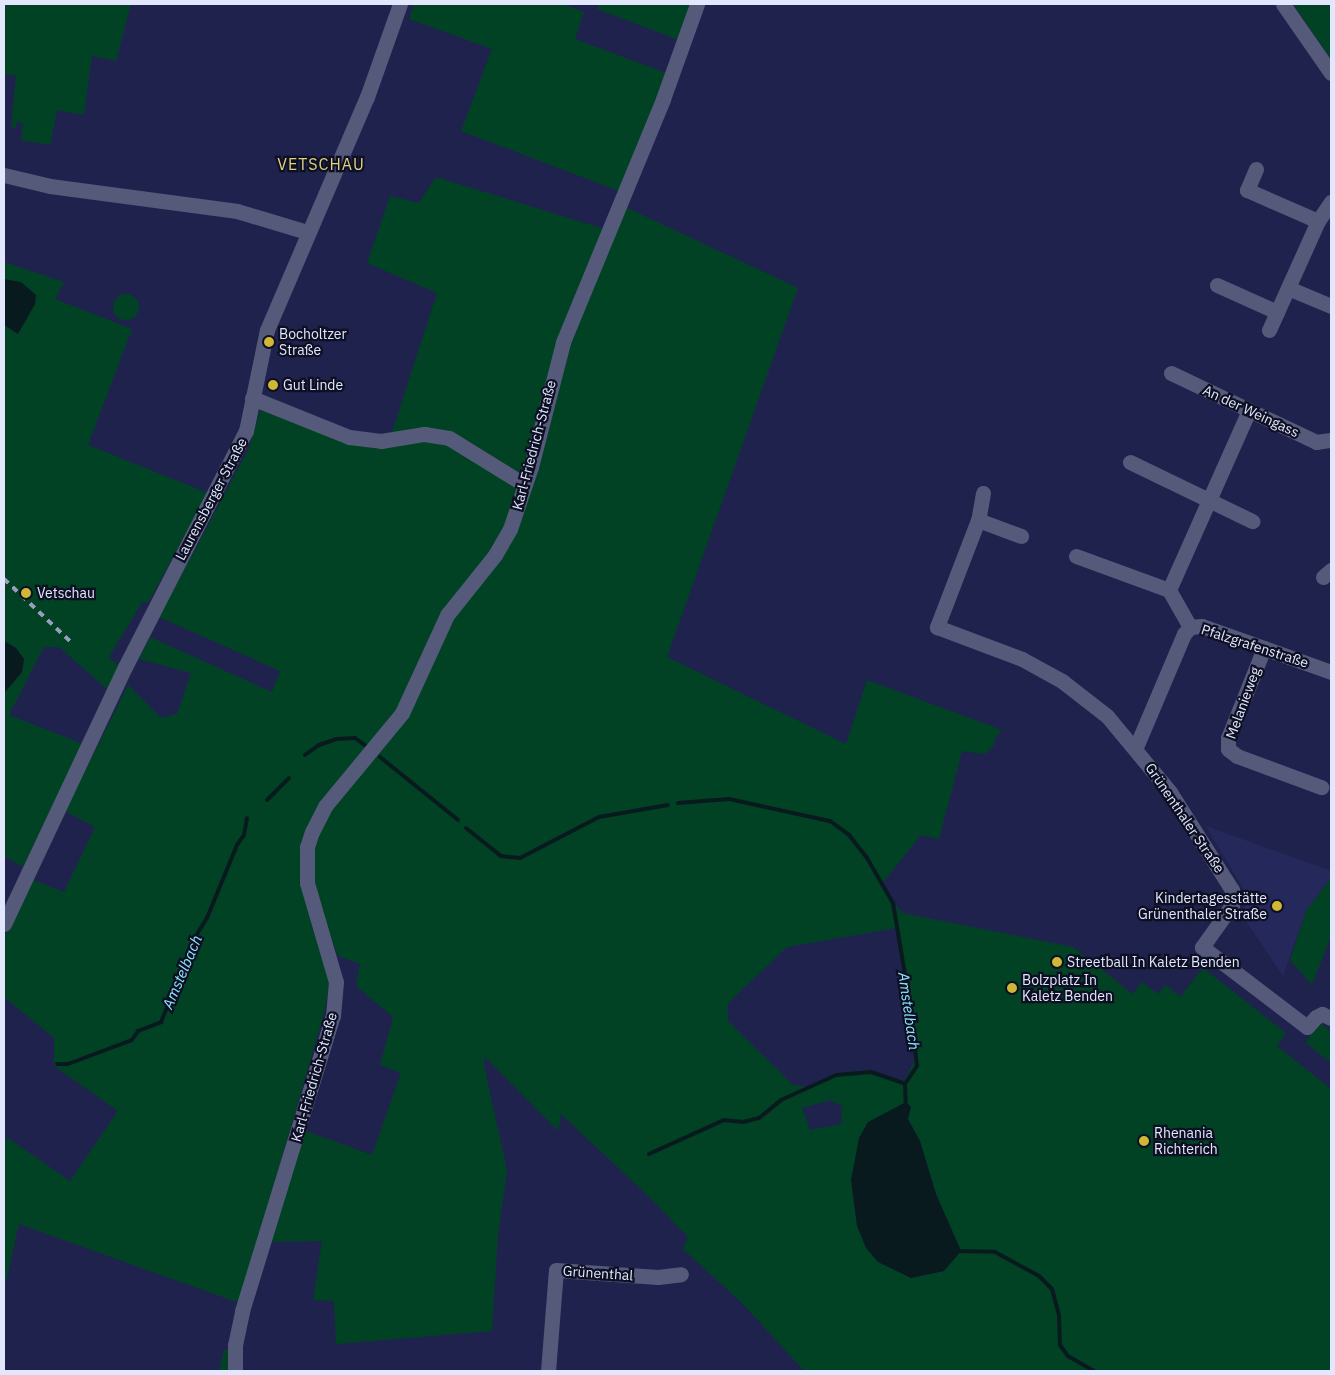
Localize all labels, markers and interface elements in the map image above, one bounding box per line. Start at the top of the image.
district label: VETSCHAU [276,154,366,174]
place label: Bocholtzer Straße [279,326,347,358]
marker: Bocholtzer Straße [263,336,275,348]
place label: Gut Linde [283,377,343,393]
street label: Karl-Friedrich-Straße [509,378,559,512]
marker: Gut Linde [267,379,279,391]
street label: An der Weingass [1200,381,1302,441]
street label: Laurensberger Straße [172,435,250,563]
place label: Vetschau [37,585,95,601]
marker: Vetschau [19,586,33,600]
street label: Pfalzgrafenstraße [1199,621,1311,671]
street label: Melanieweg [1222,665,1264,741]
street label: Grünenthaler Straße [1142,760,1228,876]
place label: Kindertagesstätte Grünenthaler Straße [1138,890,1267,922]
marker: Kindertagesstätte Grünenthaler Straße [1271,900,1283,912]
water label: Amstelbach [158,932,206,1012]
place label: Streetball In Kaletz Benden [1067,954,1240,970]
marker: Streetball In Kaletz Benden [1051,956,1063,968]
water label: Amstelbach [895,971,923,1051]
place label: Bolzplatz In Kaletz Benden [1022,972,1113,1004]
marker: Bolzplatz In Kaletz Benden [1006,982,1018,994]
street label: Karl-Friedrich-Straße [287,1010,341,1144]
place label: Rhenania Richterich [1154,1125,1218,1158]
marker: Rhenania Richterich [1138,1135,1150,1147]
street label: Grünenthal [562,1262,634,1284]

